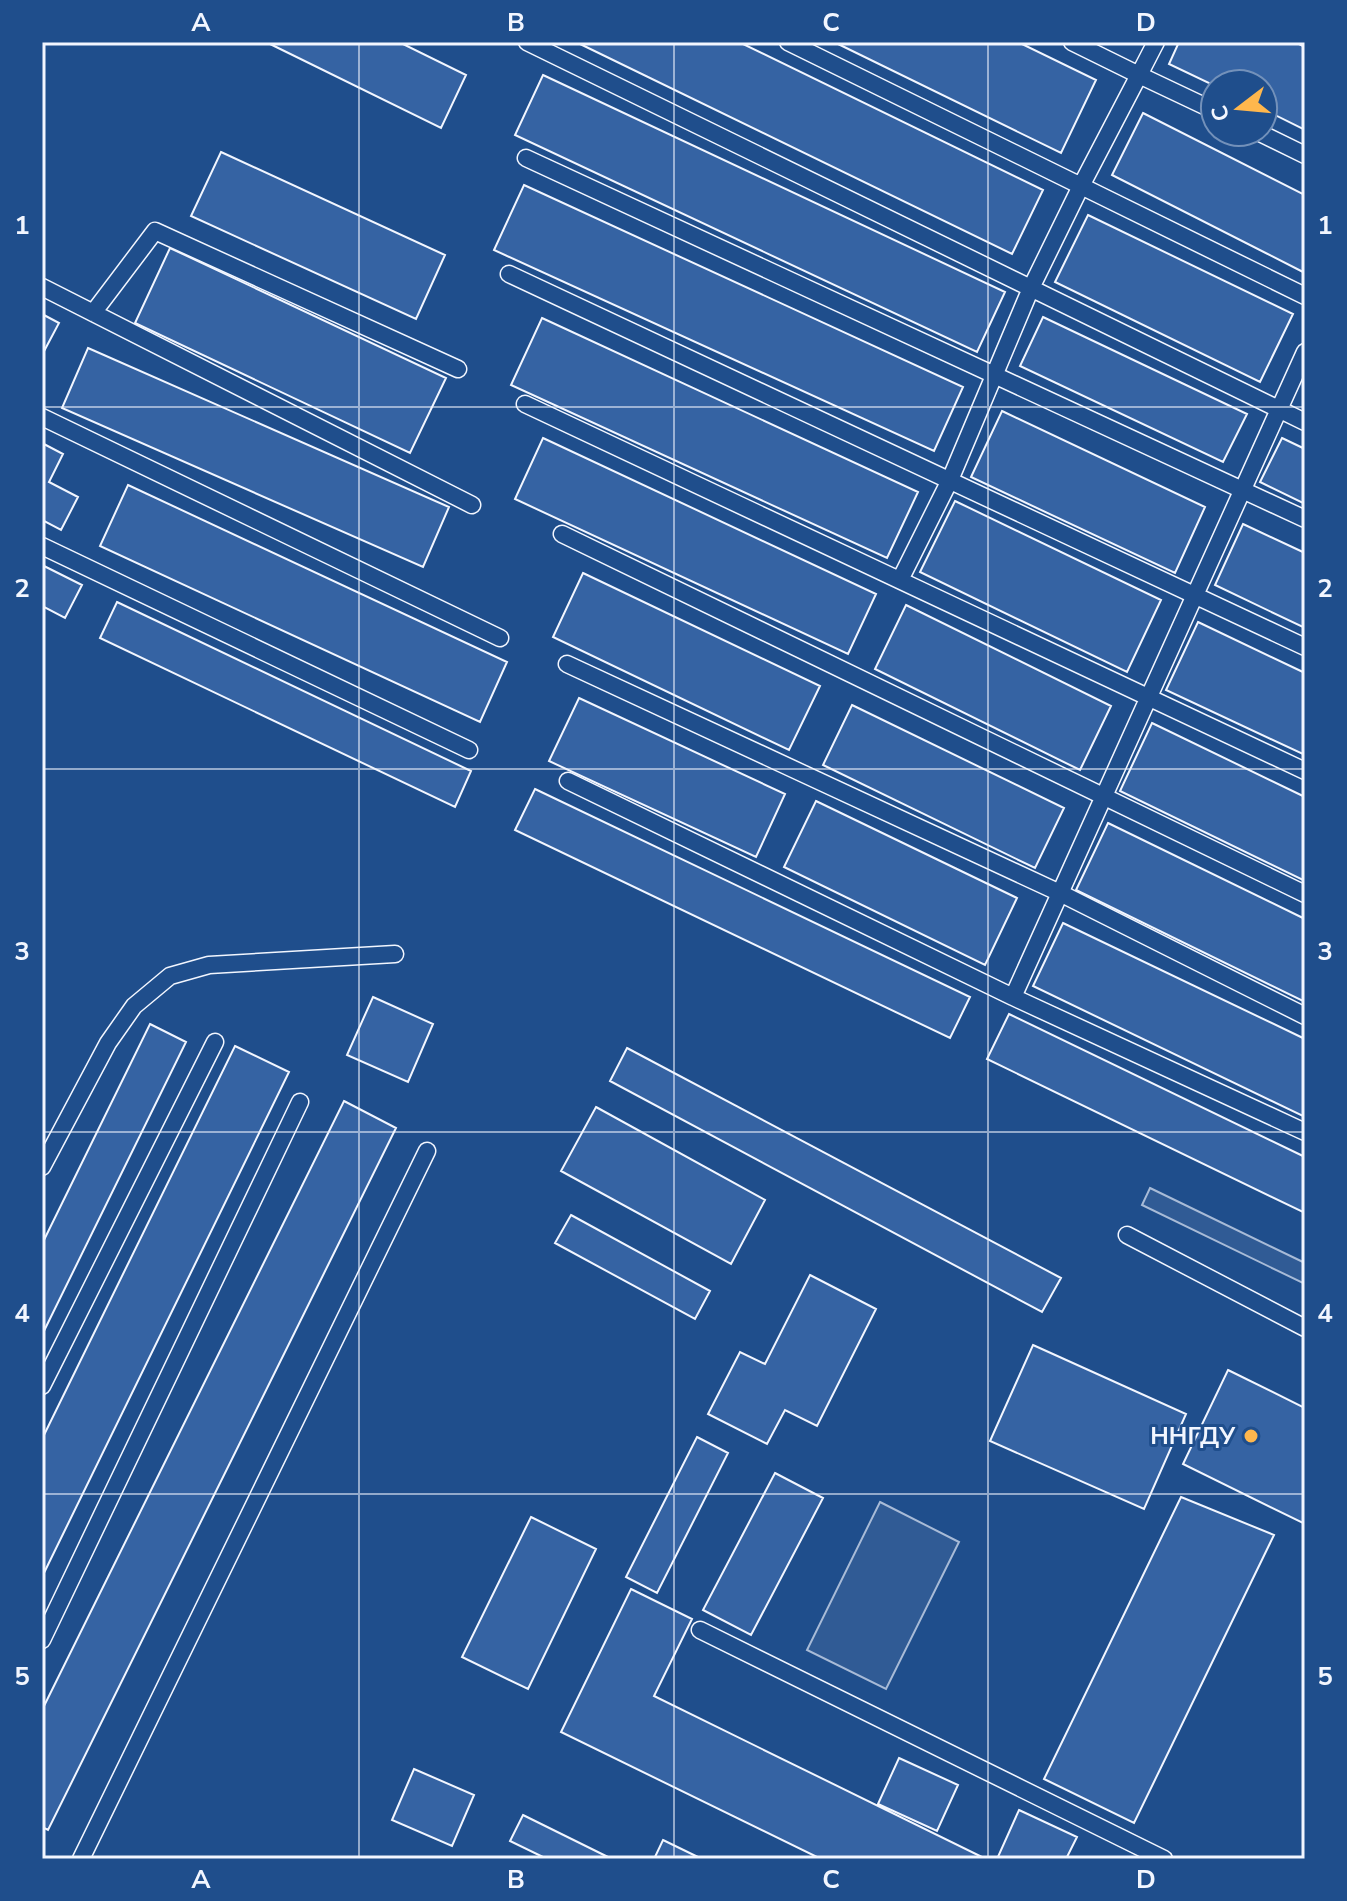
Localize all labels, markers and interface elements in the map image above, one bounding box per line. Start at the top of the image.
text: A [191,5,211,40]
text: B [507,5,525,40]
text: C [822,5,840,40]
text: D [1136,5,1156,40]
north arrow [1199,68,1279,148]
text: С [1204,102,1237,125]
text: 1 [14,208,30,243]
text: 1 [1317,208,1333,243]
text: 2 [14,571,30,606]
text: 2 [1317,571,1333,606]
text: 3 [14,934,30,969]
text: 3 [1317,934,1333,969]
text: 4 [14,1296,30,1331]
text: 4 [1317,1296,1333,1331]
place label: ННГДУ [1150,1420,1236,1452]
marker: ННГДУ [1242,1427,1260,1445]
text: 5 [14,1659,30,1694]
text: 5 [1317,1659,1333,1694]
text: A [191,1862,211,1897]
text: B [507,1862,525,1897]
text: C [822,1862,840,1897]
text: D [1136,1862,1156,1897]

